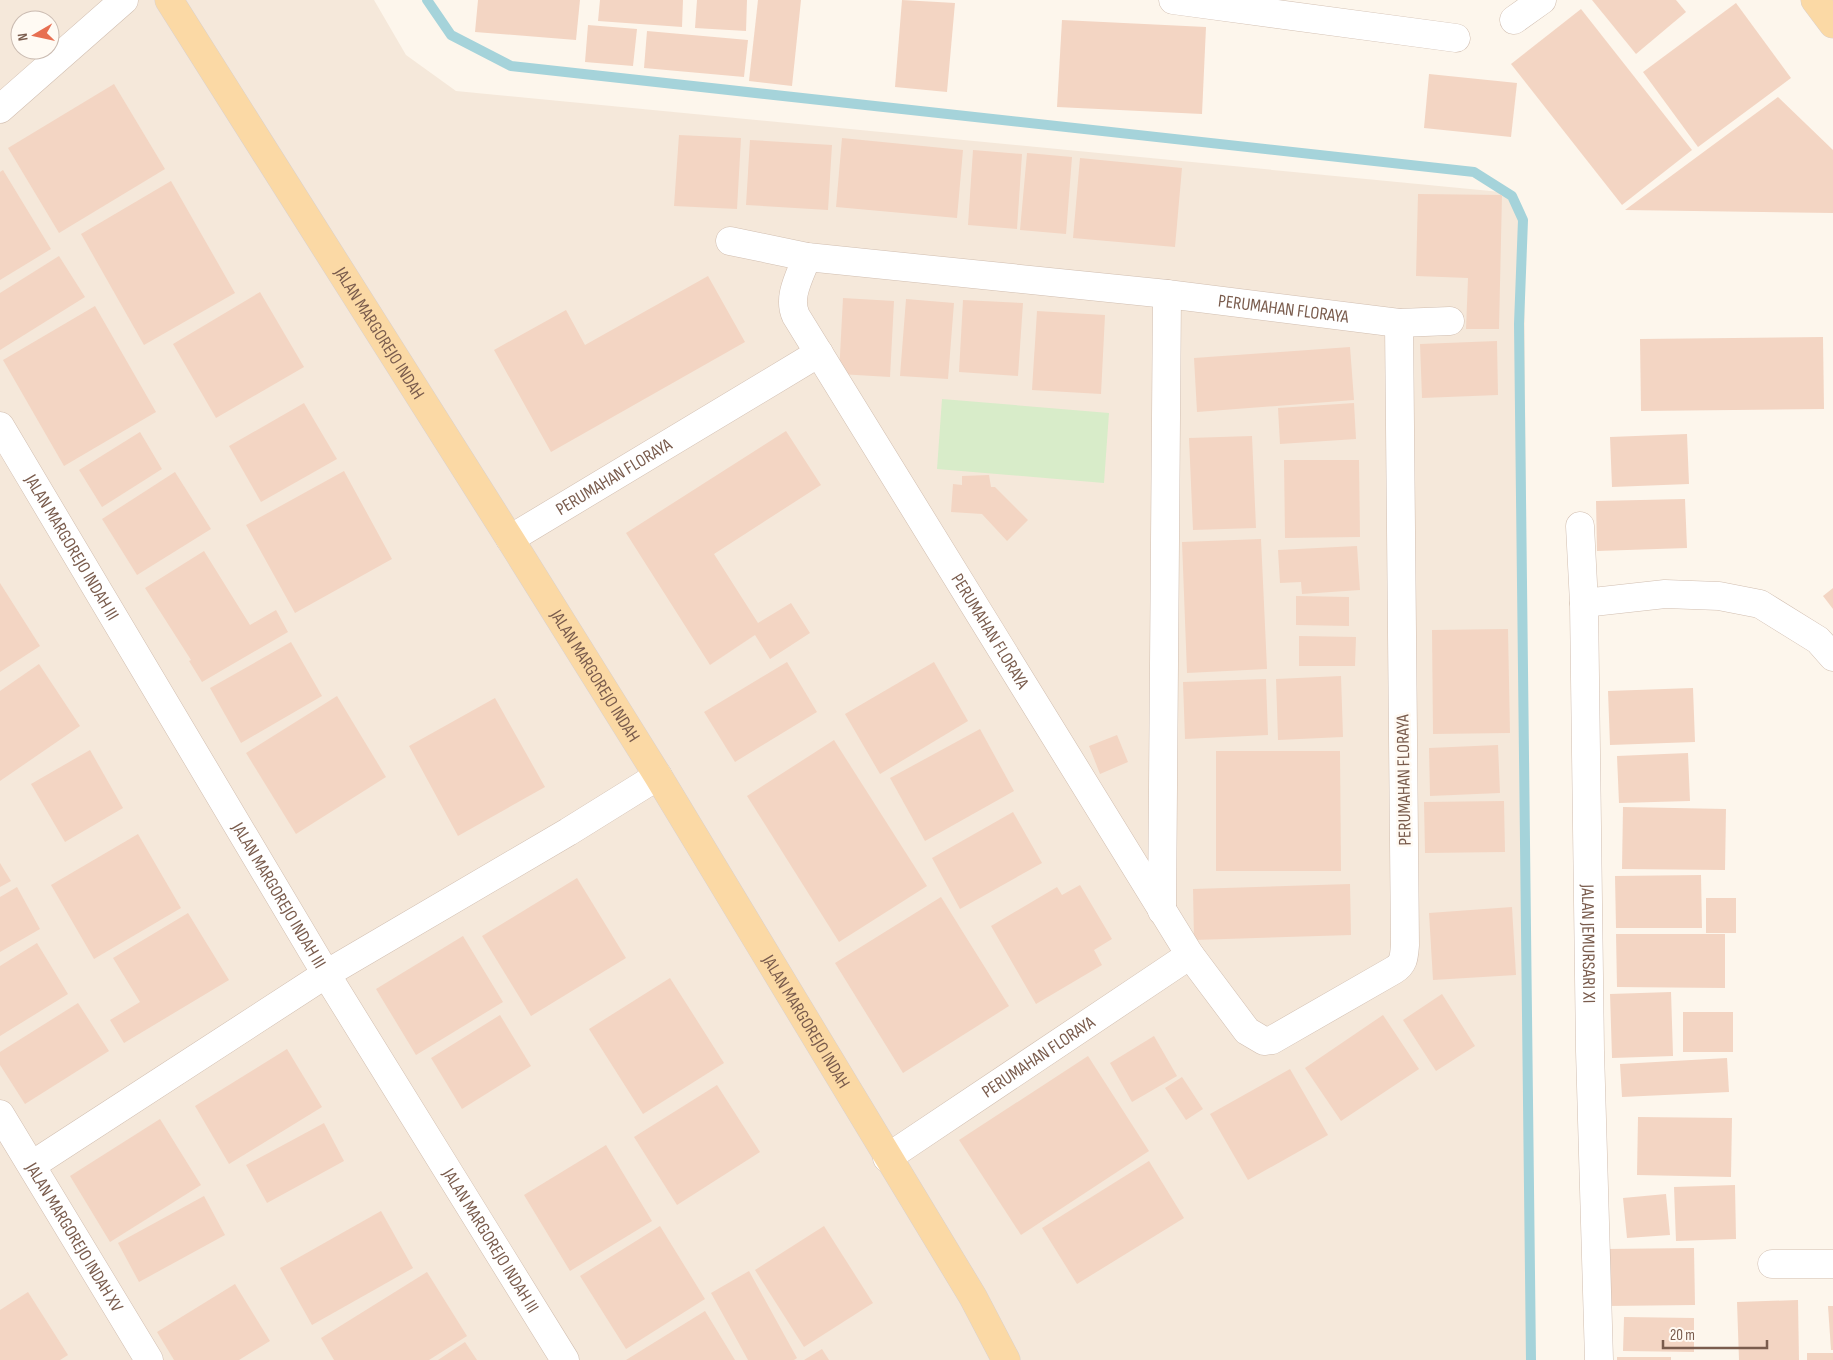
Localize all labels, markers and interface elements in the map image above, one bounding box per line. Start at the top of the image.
north arrow [10,10,60,60]
text: N [14,32,32,42]
street label: JALAN MARGOREJO INDAH [330,262,429,403]
street label: PERUMAHAN FLORAYA [1217,290,1350,327]
street label: PERUMAHAN FLORAYA [552,434,676,519]
street label: JALAN MARGOREJO INDAH III [20,470,124,624]
street label: PERUMAHAN FLORAYA [947,570,1034,693]
street label: JALAN MARGOREJO INDAH [546,605,645,746]
street label: PERUMAHAN FLORAYA [1392,714,1416,846]
street label: JALAN MARGOREJO INDAH III [227,818,331,972]
street label: JALAN JEMURSARI XI [1577,883,1600,1003]
street label: JALAN MARGOREJO INDAH [758,950,855,1092]
street label: PERUMAHAN FLORAYA [978,1011,1099,1102]
street label: JALAN MARGOREJO INDAH XV [21,1158,128,1316]
street label: JALAN MARGOREJO INDAH III [438,1164,544,1316]
scale bar [1663,1318,1767,1350]
text: 20 m [1670,1326,1695,1345]

